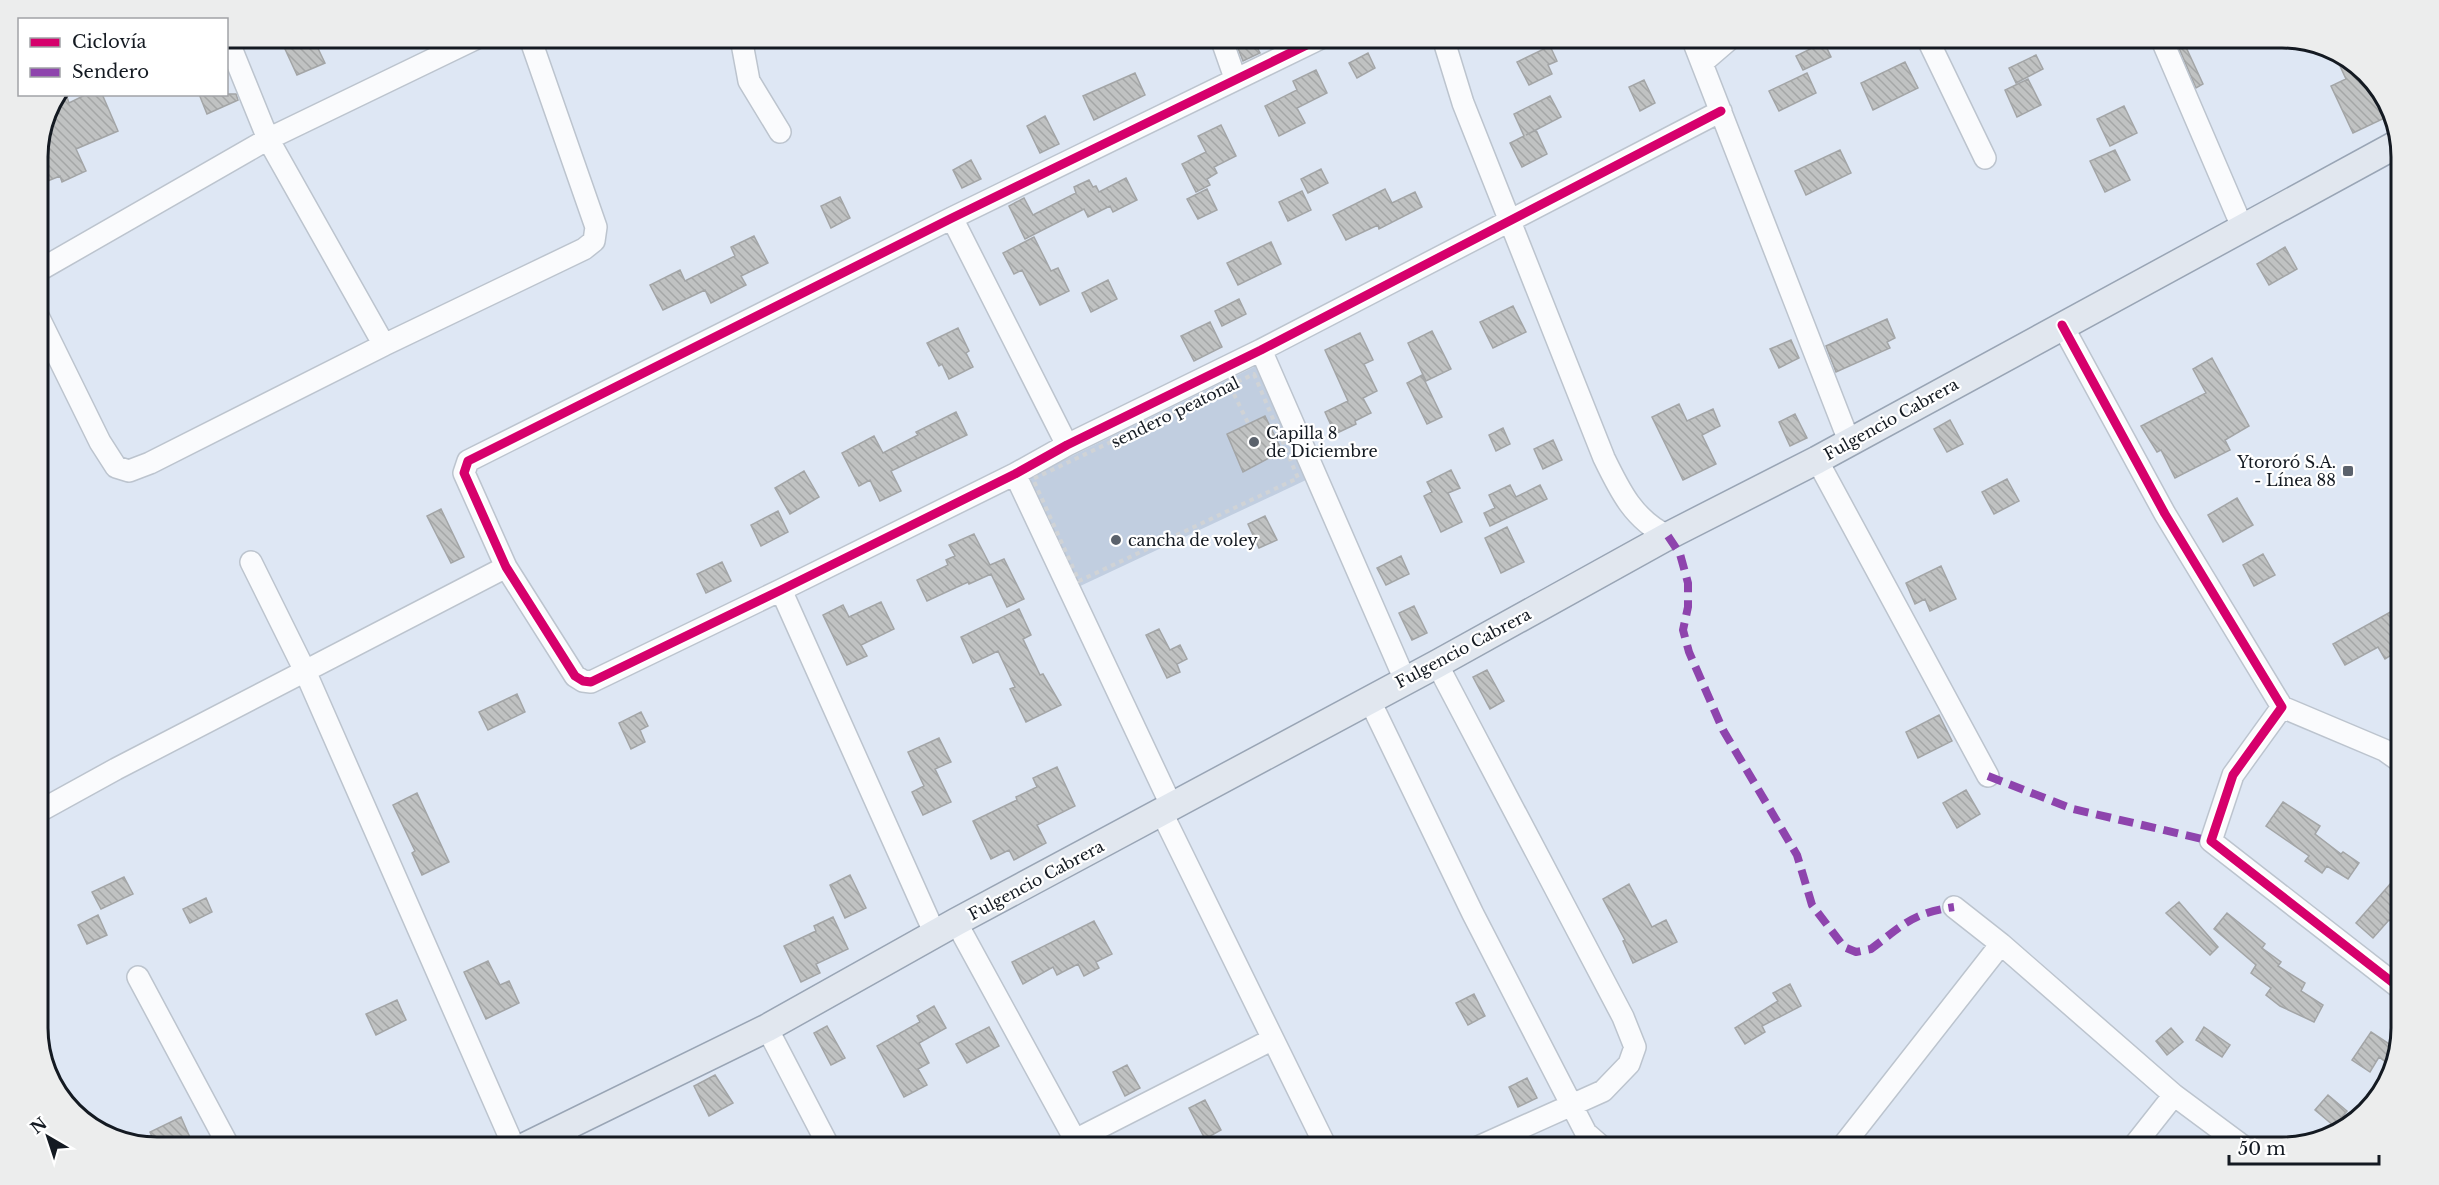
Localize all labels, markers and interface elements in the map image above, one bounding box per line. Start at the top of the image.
legend [18,18,228,96]
text: Ciclovía [72,31,147,53]
text: Sendero [72,61,149,83]
street label: sendero peatonal [1108,372,1242,452]
street label: Fulgencio Cabrera [1820,374,1962,464]
place label: Capilla 8 de Diciembre [1266,423,1378,461]
marker: Capilla 8 de Diciembre [1247,435,1261,449]
place label: Ytororó S.A. - Línea 88 [2236,452,2336,490]
marker: Ytororó S.A. - Línea 88 [2341,464,2355,478]
place label: cancha de voley [1128,530,1258,550]
marker: cancha de voley [1109,533,1123,547]
street label: Fulgencio Cabrera [1392,604,1534,692]
street label: Fulgencio Cabrera [965,836,1107,924]
north arrow [18,1107,78,1167]
text: N [26,1113,51,1138]
scale bar [2229,1128,2379,1166]
text: 50 m [2238,1138,2286,1160]

